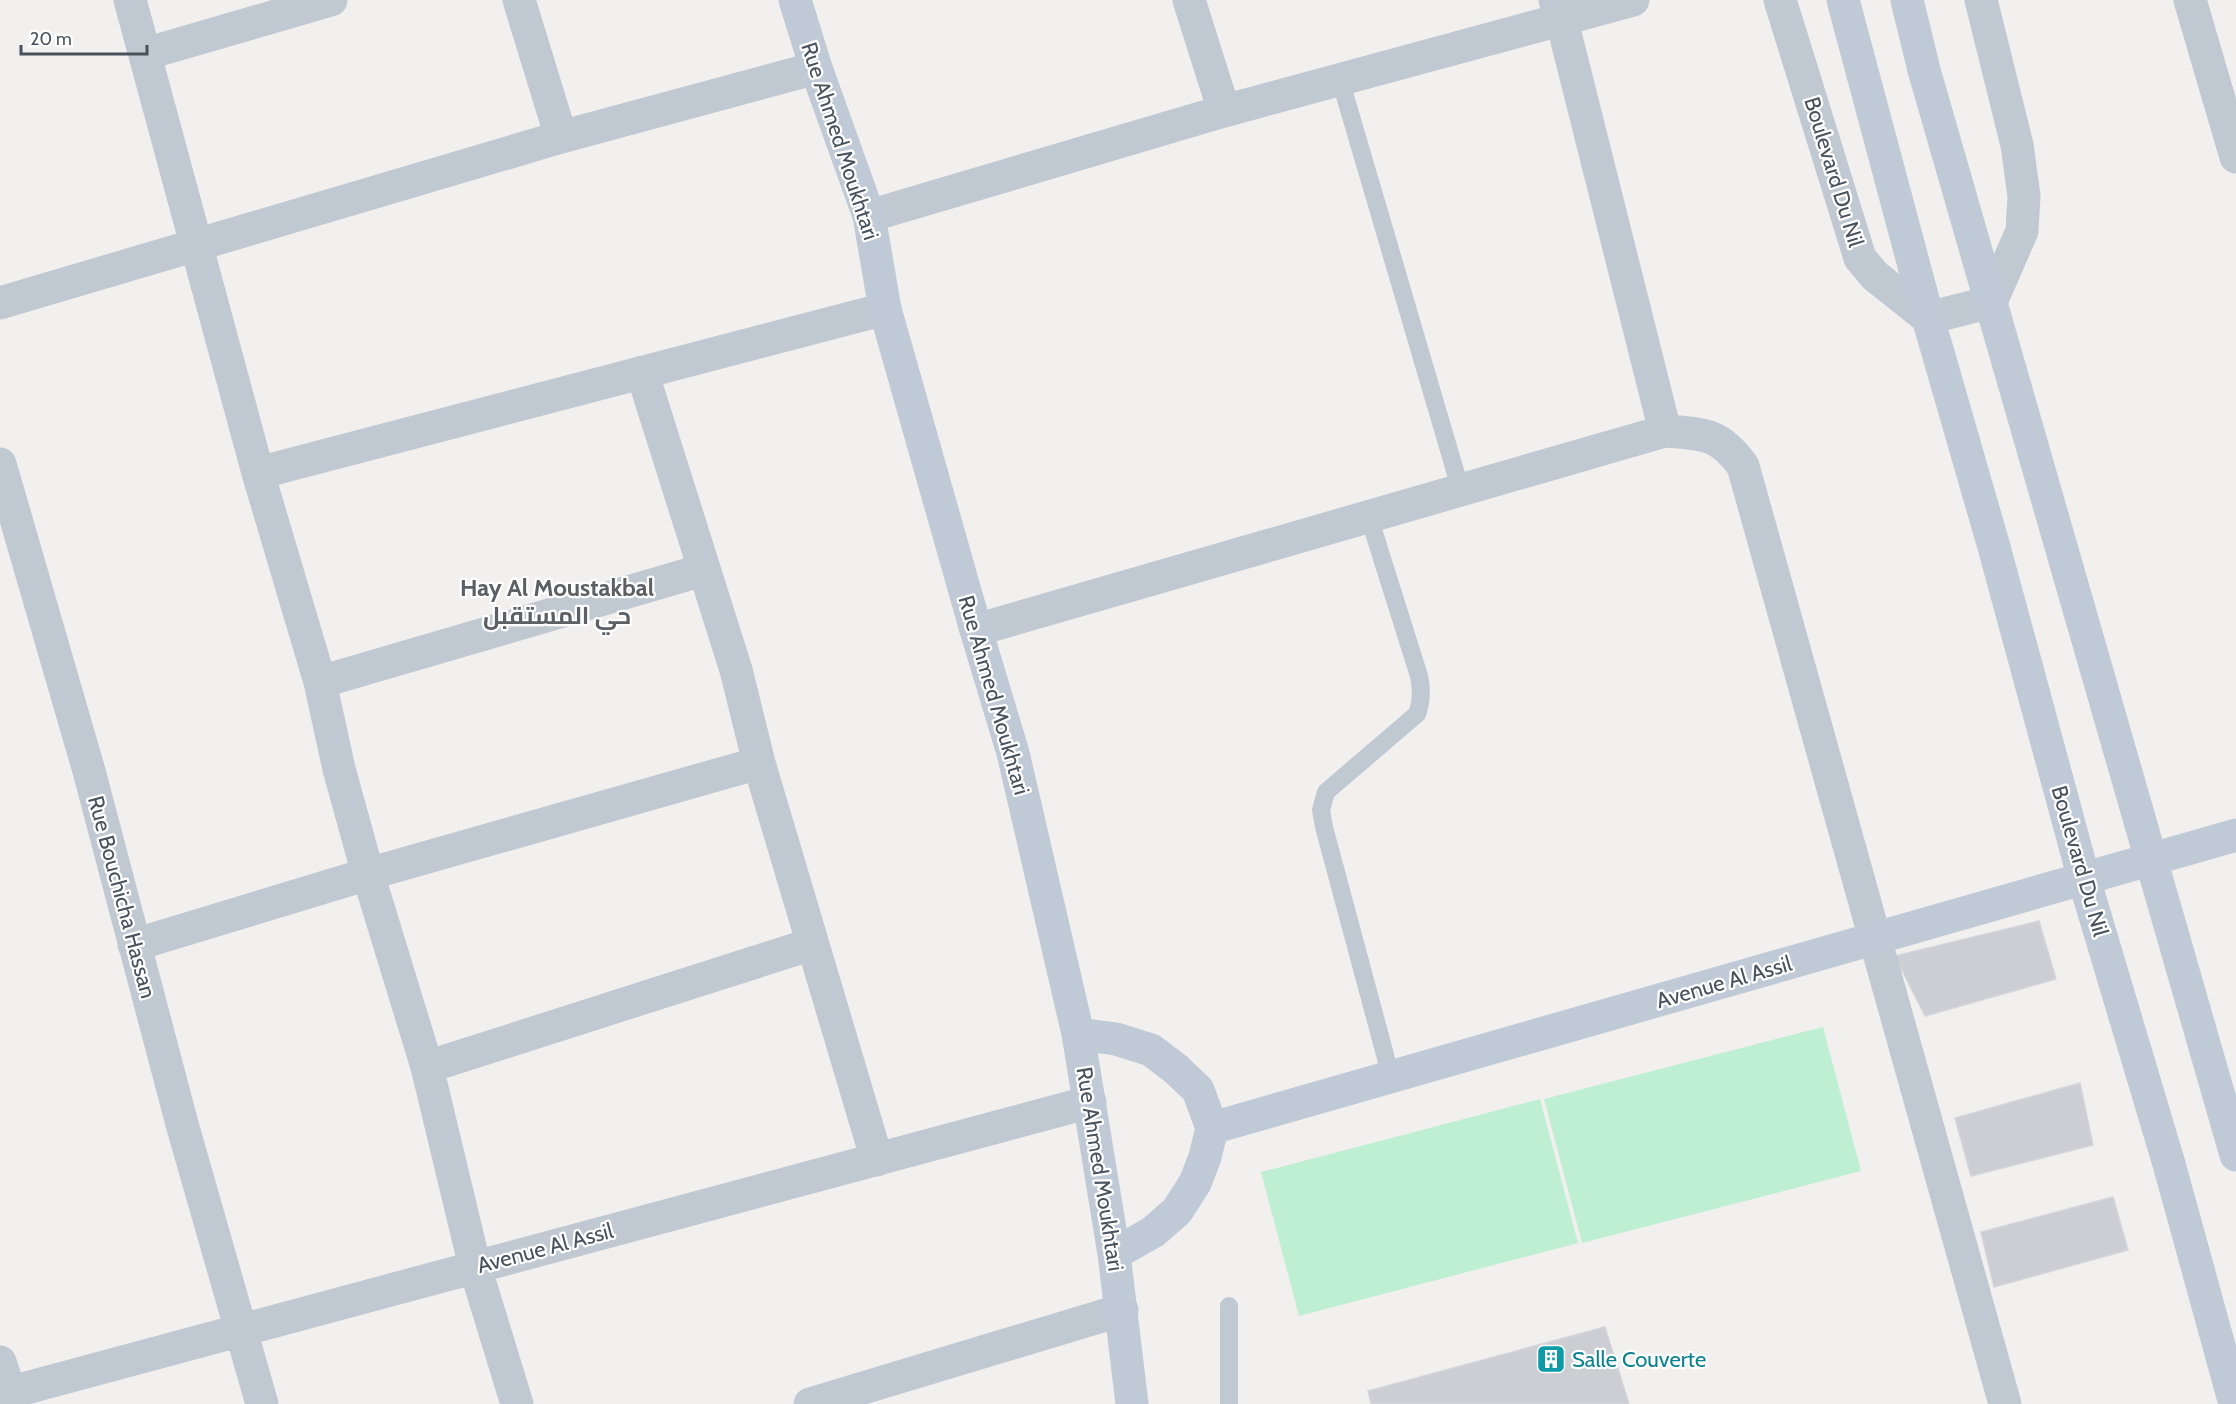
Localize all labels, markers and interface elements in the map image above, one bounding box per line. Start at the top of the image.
scale bar [21,18,147,56]
text: 20 m [30,28,72,50]
street label: Rue Ahmed Moukhtari [795,39,885,243]
street label: Boulevard Du Nil [1798,94,1870,251]
district label: Hay Al Moustakbal حي المستقبل [460,573,654,635]
street label: Rue Ahmed Moukhtari [953,592,1035,798]
street label: Boulevard Du Nil [2046,782,2115,940]
street label: Rue Bouchicha Hassan [82,793,162,1001]
street label: Avenue Al Assil [1653,950,1796,1014]
street label: Rue Ahmed Moukhtari [1071,1065,1129,1273]
street label: Avenue Al Assil [474,1217,617,1279]
building icon: Salle Couverte [1535,1343,1567,1375]
place label: Salle Couverte [1572,1346,1706,1373]

